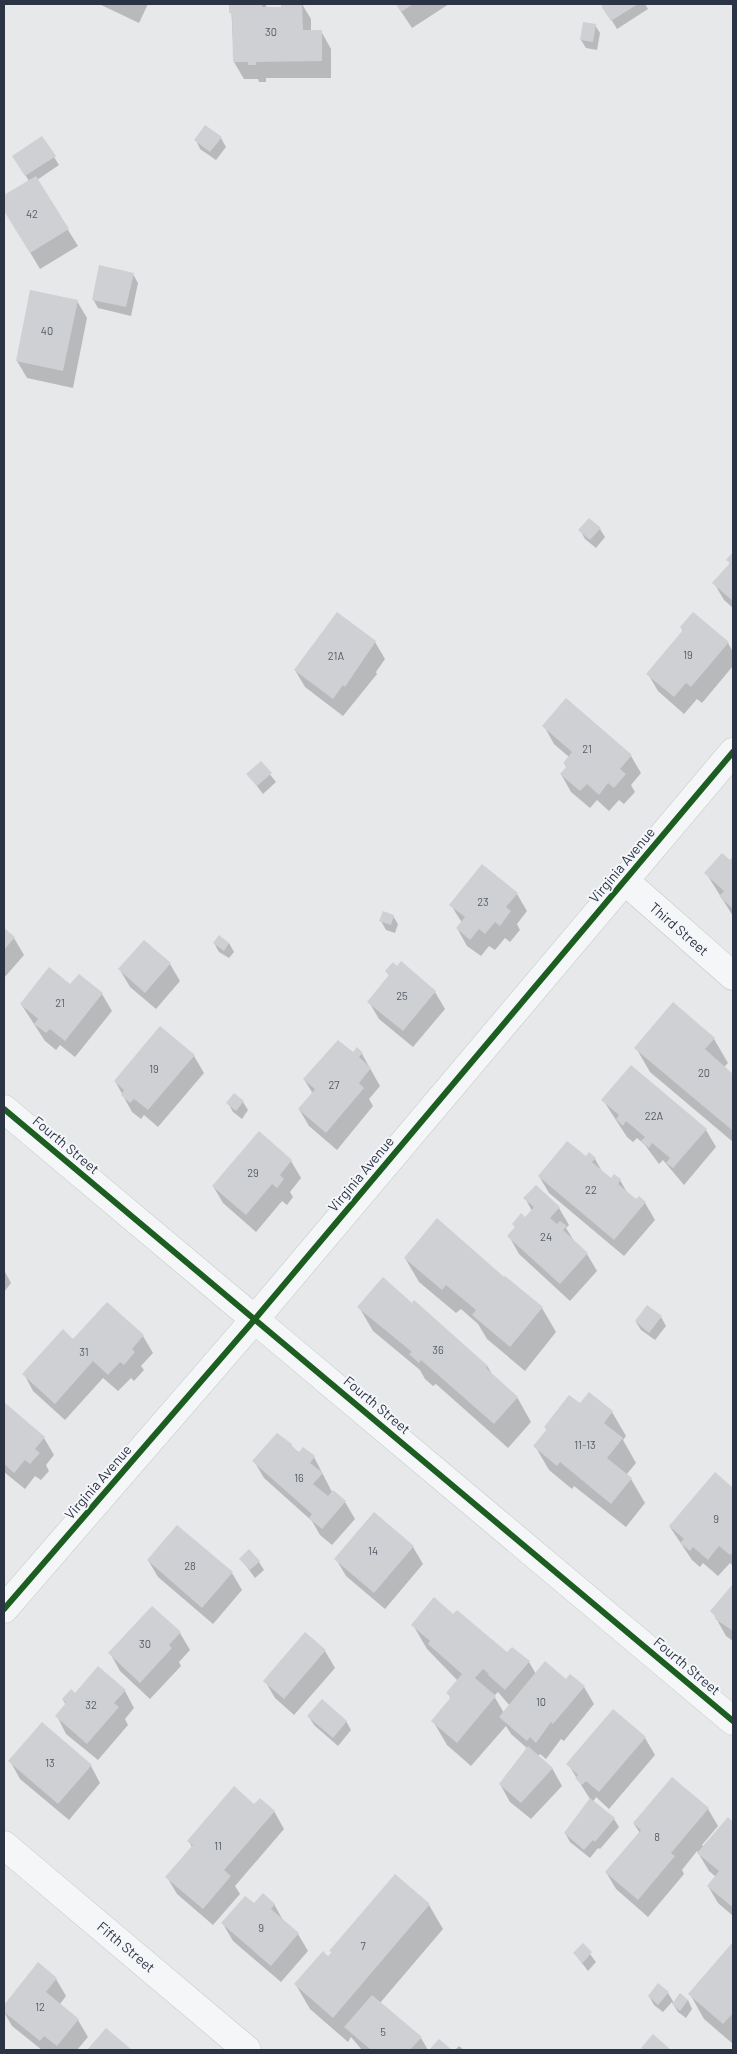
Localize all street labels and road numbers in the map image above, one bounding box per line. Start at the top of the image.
street label: Virginia Avenue [585,823,658,906]
street label: Third Street [646,898,712,959]
street label: Fourth Street [30,1112,103,1177]
street label: Virginia Avenue [324,1132,397,1215]
street label: Fourth Street [341,1372,414,1437]
street label: Virginia Avenue [61,1441,135,1522]
street label: Fourth Street [651,1633,724,1698]
street label: Fifth Street [94,1918,159,1976]

